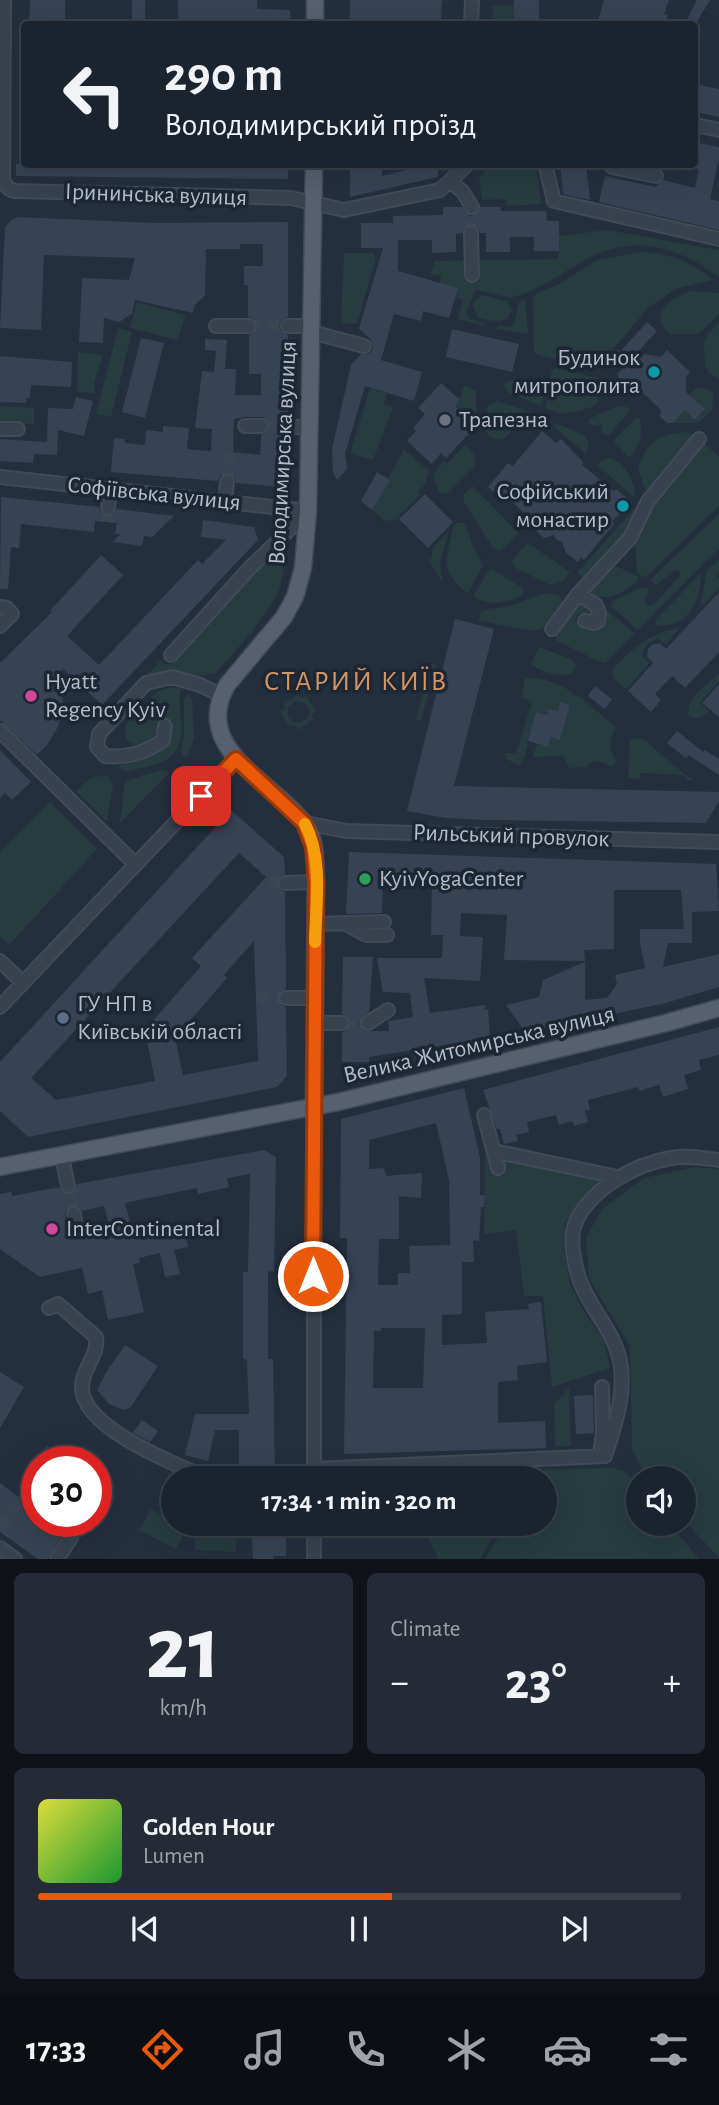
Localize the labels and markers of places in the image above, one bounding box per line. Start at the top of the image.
place label: Будинок митрополита [514,346,640,398]
marker: Будинок митрополита [646,364,662,380]
place label: Трапезна [459,408,548,432]
marker: Трапезна [437,412,453,428]
place label: Софійський монастир [496,480,609,532]
marker: Софійський монастир [615,498,631,514]
place label: Hyatt Regency Kyiv [45,670,166,722]
marker: Hyatt Regency Kyiv [23,688,39,704]
pin [171,766,231,826]
place label: KyivYogaCenter [379,867,524,891]
marker: KyivYogaCenter [357,871,373,887]
place label: ГУ НП в Київській області [77,992,242,1044]
marker: ГУ НП в Київській області [55,1010,71,1026]
place label: InterContinental [66,1217,221,1241]
marker: InterContinental [44,1221,60,1237]

